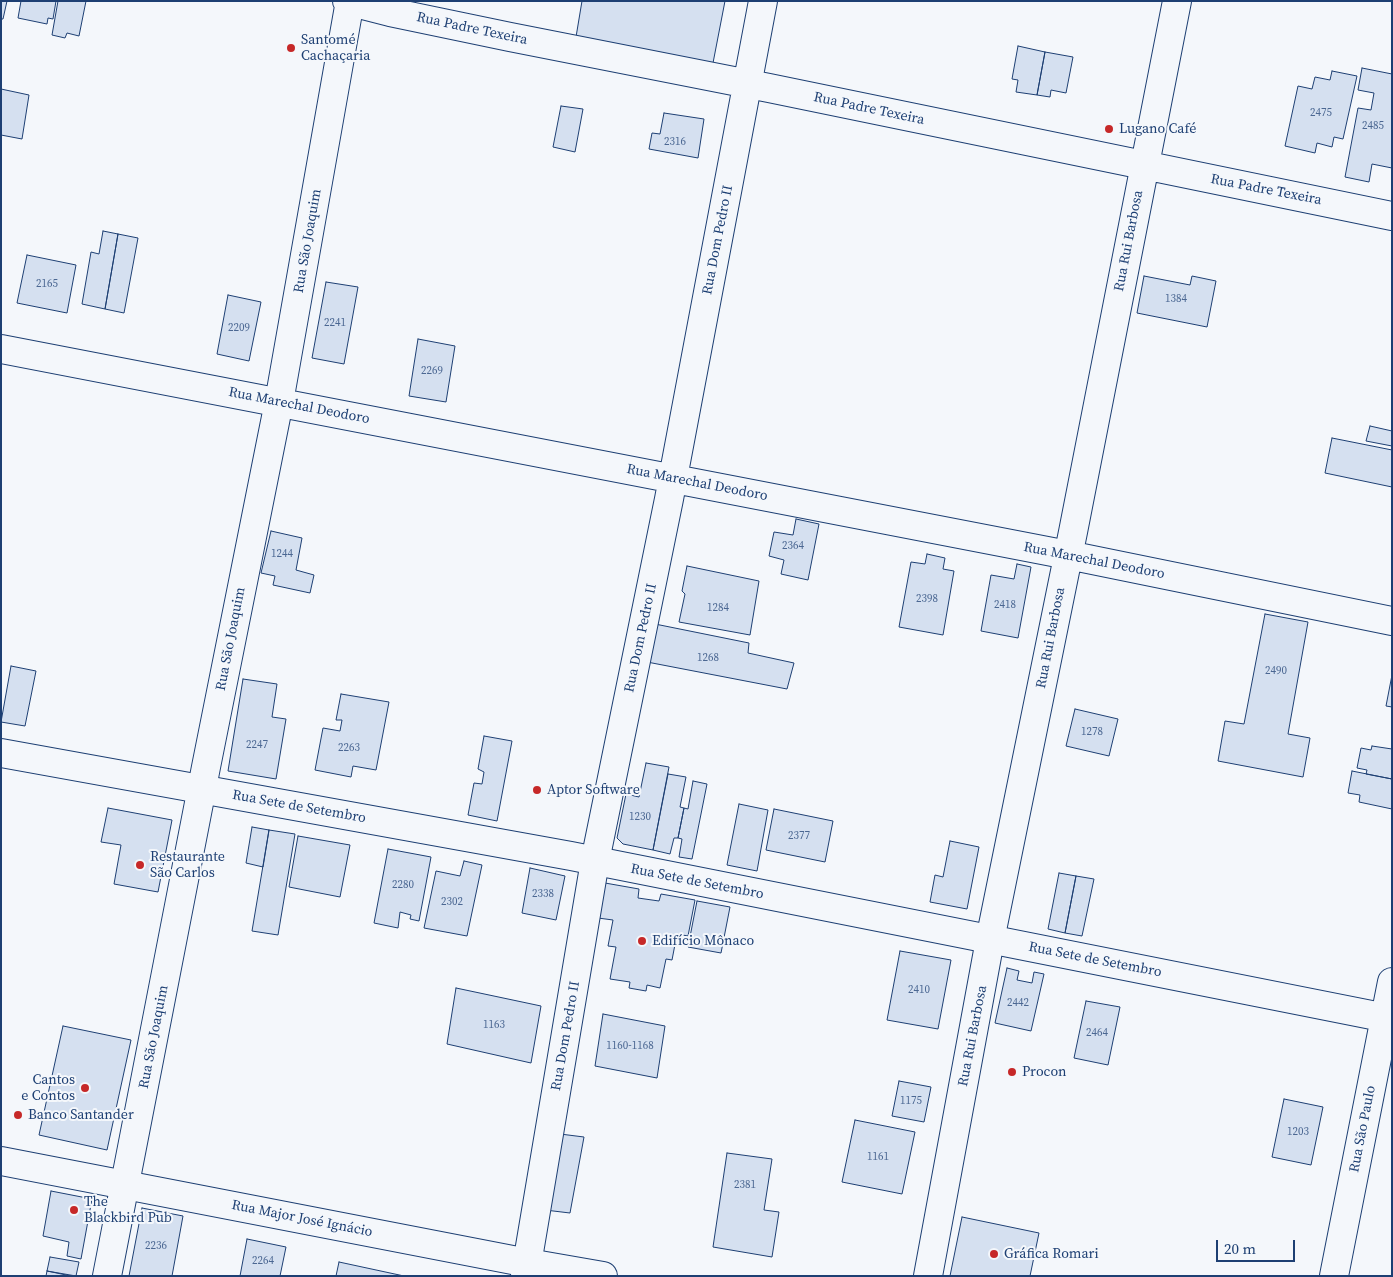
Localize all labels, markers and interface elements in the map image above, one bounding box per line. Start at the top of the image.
street label: Rua Padre Texeira [415,9,529,49]
place label: Santomé Cachaçaria [301,32,370,64]
marker: Santomé Cachaçaria [285,42,297,54]
street label: Rua Padre Texeira [812,89,926,129]
house number: 2475 [1310,106,1332,120]
house number: 2485 [1362,119,1384,133]
place label: Lugano Café [1119,121,1196,137]
marker: Lugano Café [1103,123,1115,135]
house number: 2316 [664,135,686,149]
street label: Rua Padre Texeira [1209,171,1323,209]
street label: Rua Dom Pedro II [699,184,737,296]
street label: Rua São Joaquim [291,188,325,294]
street label: Rua Rui Barbosa [1111,189,1147,293]
house number: 2165 [36,277,58,291]
house number: 1384 [1165,292,1187,306]
house number: 2241 [324,316,346,330]
house number: 2209 [228,321,250,335]
house number: 2269 [421,364,443,378]
street label: Rua Marechal Deodoro [227,384,371,428]
street label: Rua Marechal Deodoro [625,461,769,505]
house number: 2364 [782,539,804,553]
street label: Rua Marechal Deodoro [1022,539,1166,583]
house number: 1244 [271,547,293,561]
street label: Rua Dom Pedro II [621,582,661,694]
street label: Rua São Joaquim [213,586,249,692]
street label: Rua Rui Barbosa [1033,586,1069,690]
house number: 2398 [916,592,938,606]
house number: 2418 [994,598,1016,612]
house number: 1284 [707,601,729,615]
house number: 1268 [697,651,719,665]
house number: 2490 [1265,664,1287,678]
house number: 1278 [1081,725,1103,739]
house number: 2247 [246,738,268,752]
house number: 2263 [338,741,360,755]
place label: Aptor Software [547,782,640,798]
marker: Aptor Software [531,784,543,796]
street label: Rua Sete de Setembro [231,787,367,827]
house number: 1230 [629,810,651,824]
house number: 2377 [788,829,810,843]
place label: Restaurante São Carlos [150,849,225,882]
marker: Restaurante São Carlos [134,859,146,871]
street label: Rua Sete de Setembro [629,861,765,903]
house number: 2280 [392,878,414,892]
house number: 2338 [532,887,554,901]
house number: 2302 [441,895,463,909]
place label: Edifício Mônaco [652,933,754,949]
marker: Edifício Mônaco [636,935,648,947]
street label: Rua Sete de Setembro [1027,939,1163,981]
street label: Rua Dom Pedro II [548,980,584,1092]
house number: 2410 [908,983,930,997]
street label: Rua São Joaquim [136,984,172,1090]
street label: Rua Rui Barbosa [955,984,991,1088]
house number: 2442 [1007,996,1029,1010]
house number: 1163 [483,1018,505,1032]
house number: 2464 [1086,1026,1108,1040]
house number: 1160-1168 [606,1039,654,1053]
place label: Procon [1022,1064,1067,1080]
marker: Procon [1006,1066,1018,1078]
place label: Cantos e Contos [21,1072,75,1104]
marker: Cantos e Contos [79,1082,91,1094]
street label: Rua São Paulo [1346,1084,1380,1174]
house number: 1175 [900,1094,922,1108]
place label: Banco Santander [28,1107,134,1123]
marker: Banco Santander [12,1109,24,1121]
house number: 1203 [1287,1125,1309,1139]
house number: 1161 [867,1150,889,1164]
house number: 2381 [734,1178,756,1192]
place label: The Blackbird Pub [84,1194,172,1226]
street label: Rua Major José Ignácio [230,1197,374,1241]
marker: The Blackbird Pub [68,1204,80,1216]
scale bar [1218,1230,1297,1262]
text: 20 m [1224,1238,1256,1259]
house number: 2236 [145,1239,167,1253]
place label: Gráfica Romari [1004,1246,1099,1262]
marker: Gráfica Romari [988,1248,1000,1260]
house number: 2264 [252,1254,274,1268]

